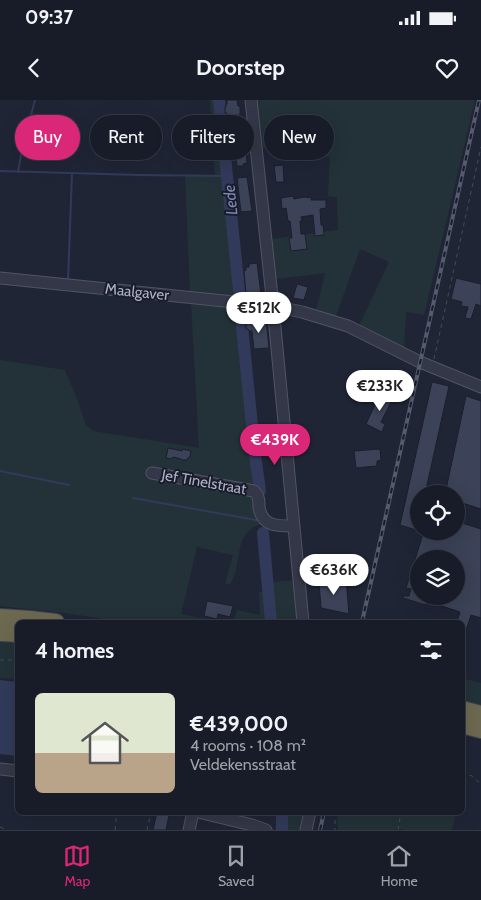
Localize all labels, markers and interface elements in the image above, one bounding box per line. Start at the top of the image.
text: 09:37 [25,6,73,29]
icon: back [20,54,48,82]
text: Doorstep [196,54,285,81]
icon: heart [433,54,461,82]
chip: Buy [15,115,80,160]
chip: Rent [90,115,162,160]
chip: Filters [172,115,254,160]
chip: New [264,115,334,160]
water label: Lede [219,184,242,216]
street label: Maalgaver [104,280,170,304]
pin: €512K [224,292,294,334]
text: €512K [237,298,281,317]
pin: €233K [345,370,415,412]
text: €233K [357,376,403,395]
pin: €439K [240,424,310,466]
text: €439K [251,430,299,449]
street label: Jef Tinelstraat [159,466,248,498]
map controls [410,485,465,605]
button: locate [410,485,465,540]
button: layers [410,550,465,605]
pin: €636K [299,554,369,596]
text: €636K [311,560,357,579]
icon: filters [417,636,445,664]
text: 4 homes [35,638,114,663]
text: €439,000 [190,711,288,736]
icon: home [75,713,135,773]
text: 4 rooms · 108 m² [190,736,306,755]
text: Veldekensstraat [190,755,296,774]
tab: Map [63,842,91,890]
tab: Saved [218,842,254,890]
tab: Home [381,842,418,890]

